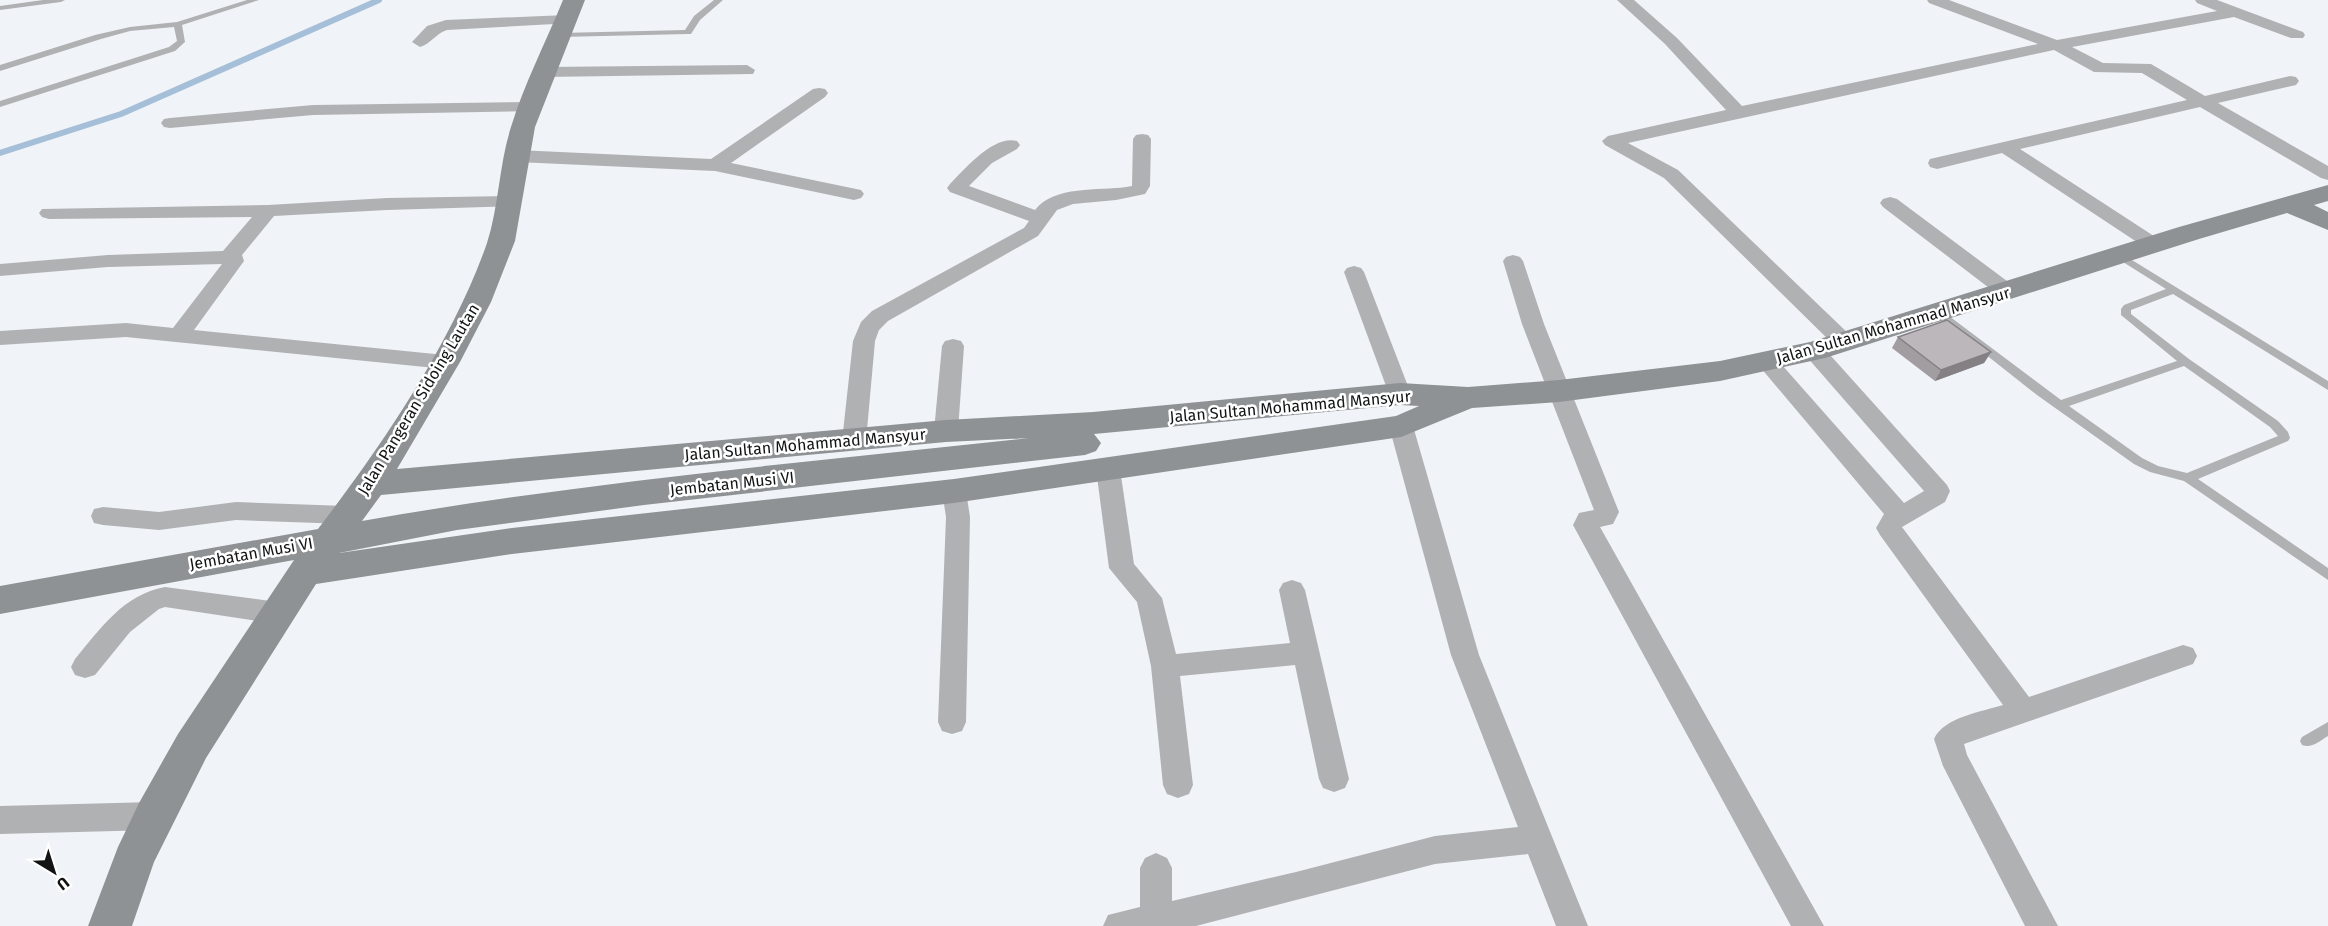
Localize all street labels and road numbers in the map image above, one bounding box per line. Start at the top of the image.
street label: Jalan Sultan Mohammad Mansyur [1774,283,2013,368]
street label: Jalan Pangeran Sidoing Lautan [354,300,483,498]
street label: Jalan Sultan Mohammad Mansyur [1169,386,1412,427]
street label: Jalan Sultan Mohammad Mansyur [684,424,927,465]
street label: Jembatan Musi VI [669,468,795,499]
street label: Jembatan Musi VI [188,533,314,574]

